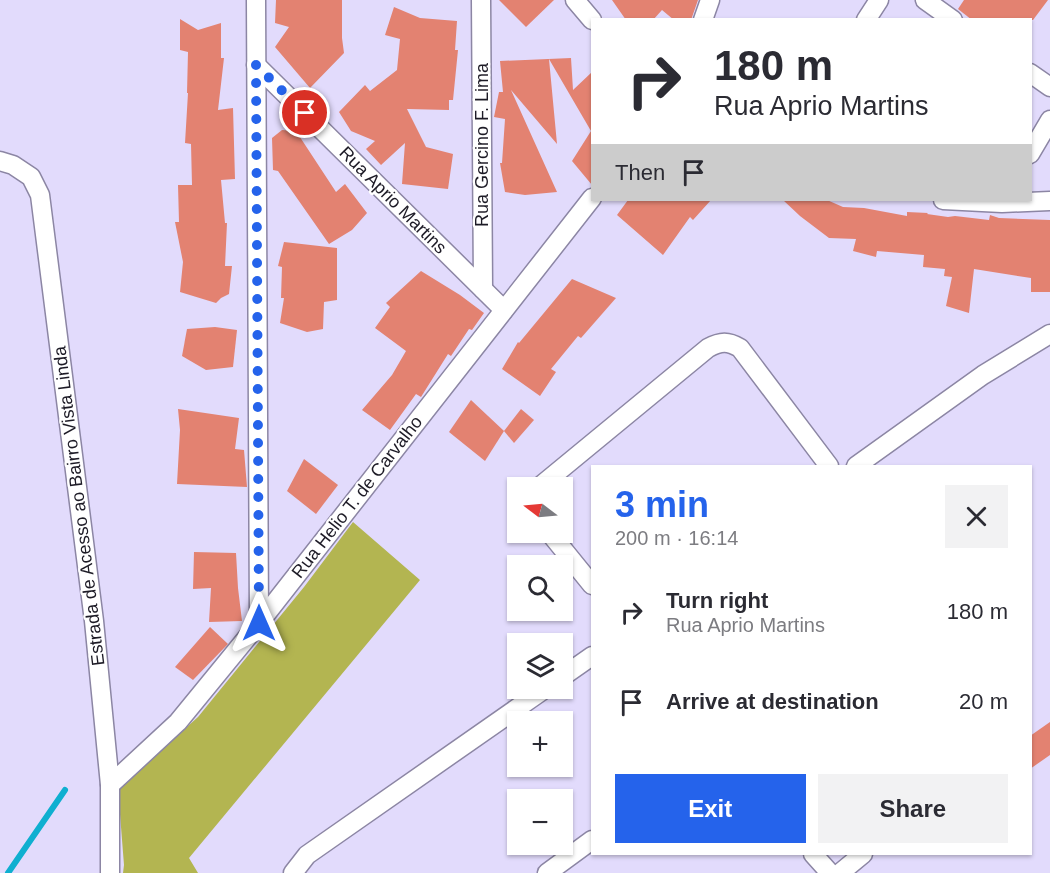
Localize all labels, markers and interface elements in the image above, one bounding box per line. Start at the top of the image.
icon: right [615,42,693,120]
text: 180 m [714,42,833,89]
street label: Rua Gercino F. Lima [472,62,492,227]
pin [279,87,330,138]
text: Rua Aprio Martins [714,91,929,121]
icon: arrive [288,96,321,129]
street label: Rua Aprio Martins [335,142,451,258]
icon: arrive [677,156,710,189]
text: Then [615,160,665,185]
street label: Estrada de Acesso ao Bairro Vista Linda [49,344,109,667]
street label: Rua Helio T. de Carvalho [288,412,426,582]
north arrow [507,477,573,543]
map controls [507,477,573,855]
text: 3 min [615,484,709,525]
button: close [945,485,1008,548]
text: 200 m · 16:14 [615,527,738,549]
button: search [507,555,573,621]
text: Turn right [666,588,768,613]
position arrow [227,591,291,655]
icon: right [615,596,648,629]
text: 180 m [947,599,1008,624]
text: Rua Aprio Martins [666,614,825,636]
button: layers [507,633,573,699]
icon: arrive [615,686,648,719]
text: Arrive at destination [666,689,879,714]
text: 20 m [959,689,1008,714]
button: + [507,711,573,777]
button: Exit [615,774,806,843]
button: Share [818,774,1008,843]
button: − [507,789,573,855]

